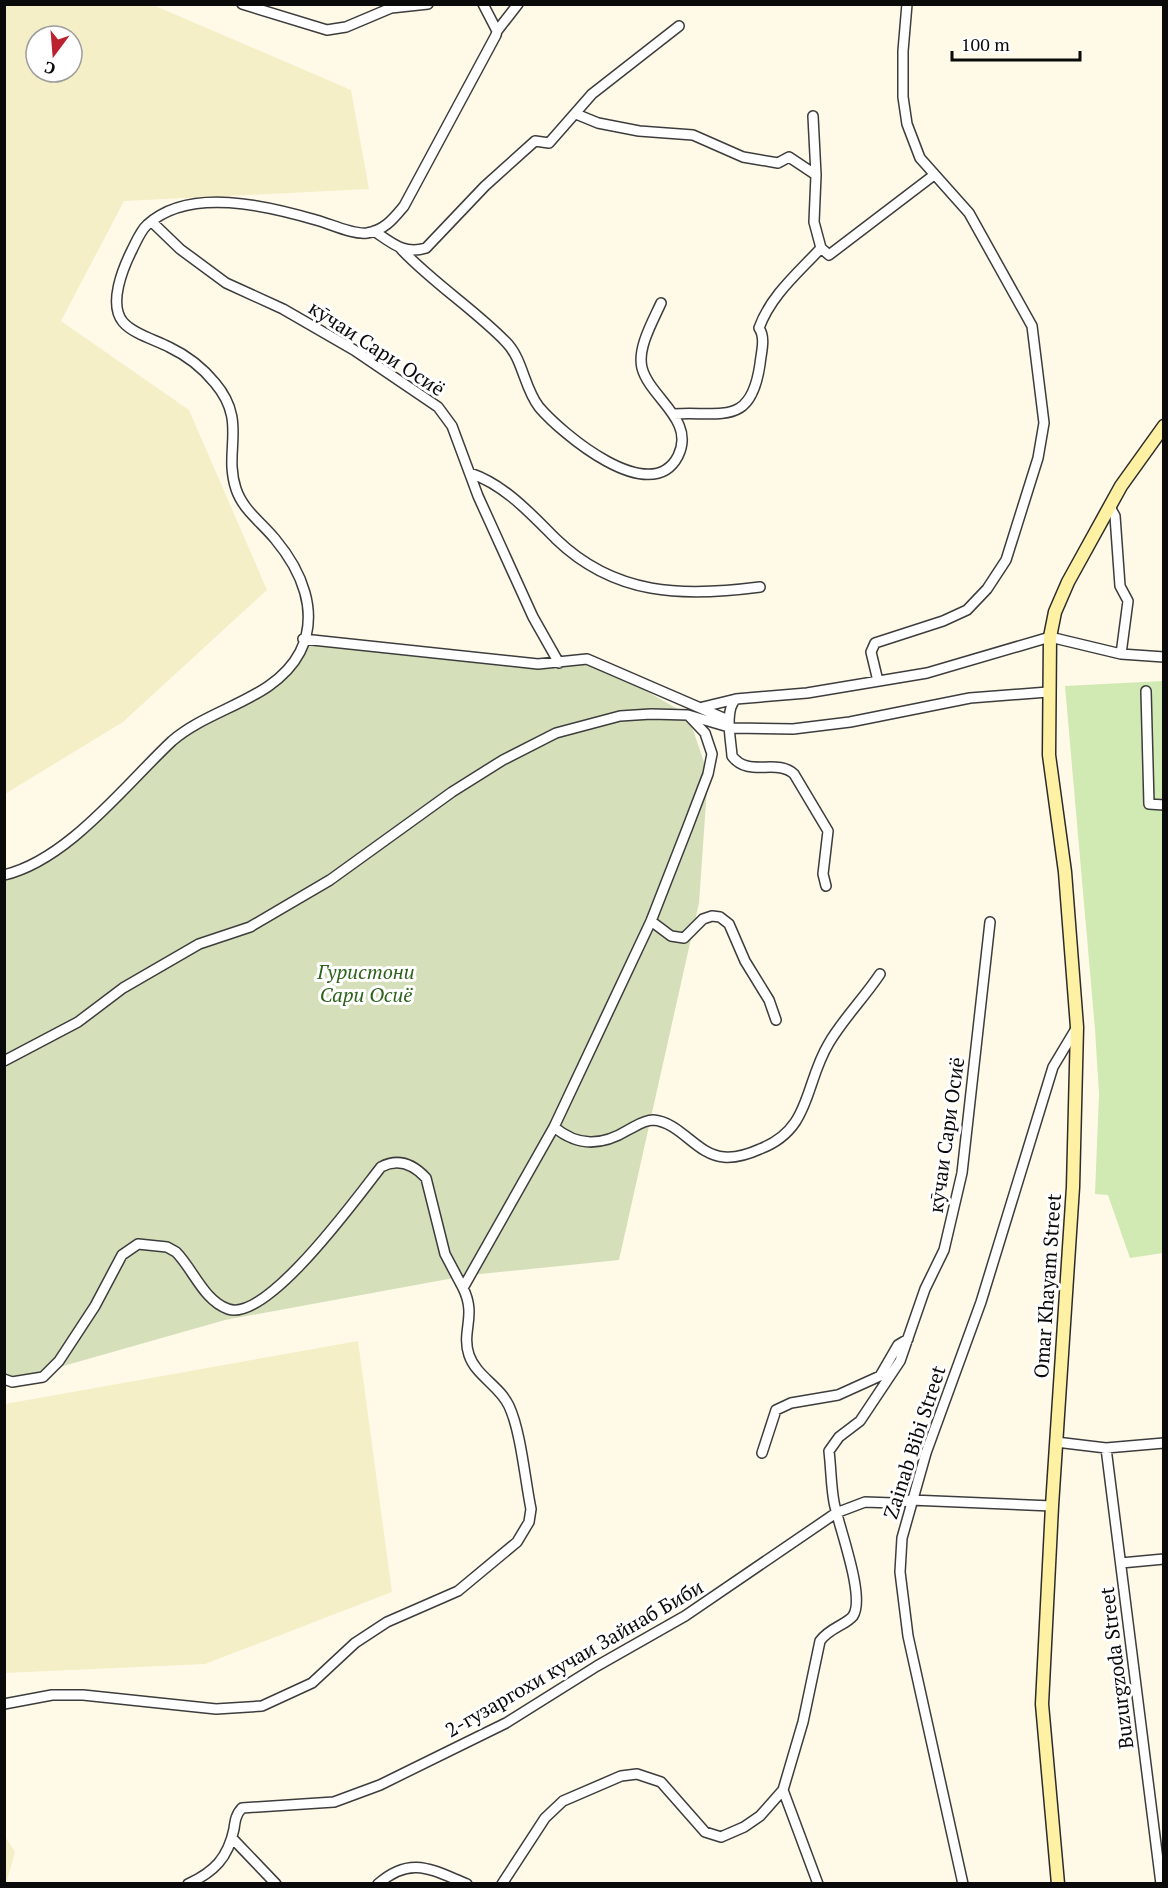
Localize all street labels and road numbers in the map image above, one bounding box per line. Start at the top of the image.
street label: кӯчаи Сари Осиё [304,294,450,402]
street label: кӯчаи Сари Осиё [922,1055,970,1215]
street label: Omar Khayam Street [1027,1192,1067,1379]
street label: Zainab Bibi Street [877,1361,952,1522]
street label: 2-гузаргохи кучаи Зайнаб Биби [440,1573,708,1743]
street label: Buzurgzoda Street [1093,1585,1139,1751]

